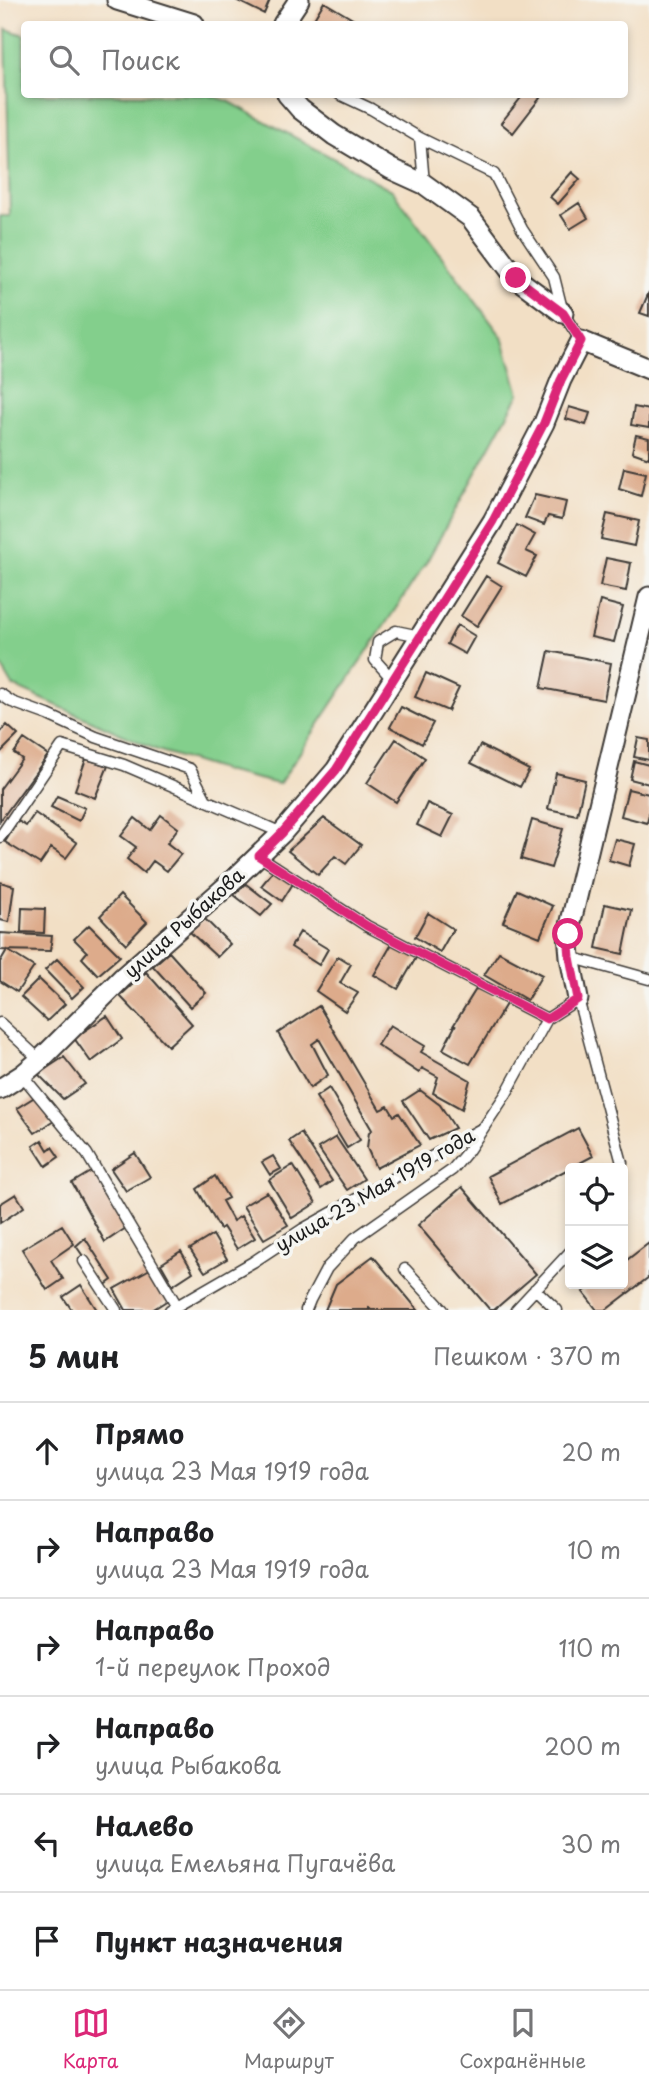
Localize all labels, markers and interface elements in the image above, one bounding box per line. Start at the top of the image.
search box [21,21,628,98]
text: Поиск [101,40,180,79]
icon: search [45,41,83,79]
route end [500,262,531,293]
street label: улица Рыбакова [117,860,250,984]
route start [552,918,583,949]
street label: улица 23 Мая 1919 года [270,1120,480,1258]
map controls [565,1163,628,1289]
button: locate [565,1163,628,1226]
button: layers [565,1226,628,1289]
text: 5 мин [28,1333,120,1378]
text: Пешком · 370 m [433,1338,621,1373]
text: Прямо [95,1414,184,1453]
icon: ahead [28,1432,66,1470]
text: 20 m [562,1434,621,1469]
text: улица 23 Мая 1919 года [95,1453,369,1488]
text: Направо [95,1512,214,1551]
icon: right [28,1530,66,1568]
text: 10 m [567,1532,621,1567]
text: улица 23 Мая 1919 года [95,1551,369,1586]
text: Направо [95,1610,214,1649]
icon: right [28,1628,66,1666]
text: 110 m [559,1630,621,1665]
text: 1-й переулок Проход [95,1649,331,1684]
text: Направо [95,1708,214,1747]
icon: right [28,1726,66,1764]
text: 200 m [544,1728,621,1763]
text: улица Рыбакова [95,1747,281,1782]
text: Налево [95,1806,193,1845]
icon: left [28,1824,66,1862]
text: 30 m [560,1826,621,1861]
text: улица Емельяна Пугачёва [95,1845,395,1880]
icon: arrive [28,1922,66,1960]
text: Пункт назначения [95,1922,343,1961]
tab: Карта [63,2004,119,2074]
tab: Маршрут [244,2004,334,2074]
tab: Сохранённые [459,2004,586,2074]

